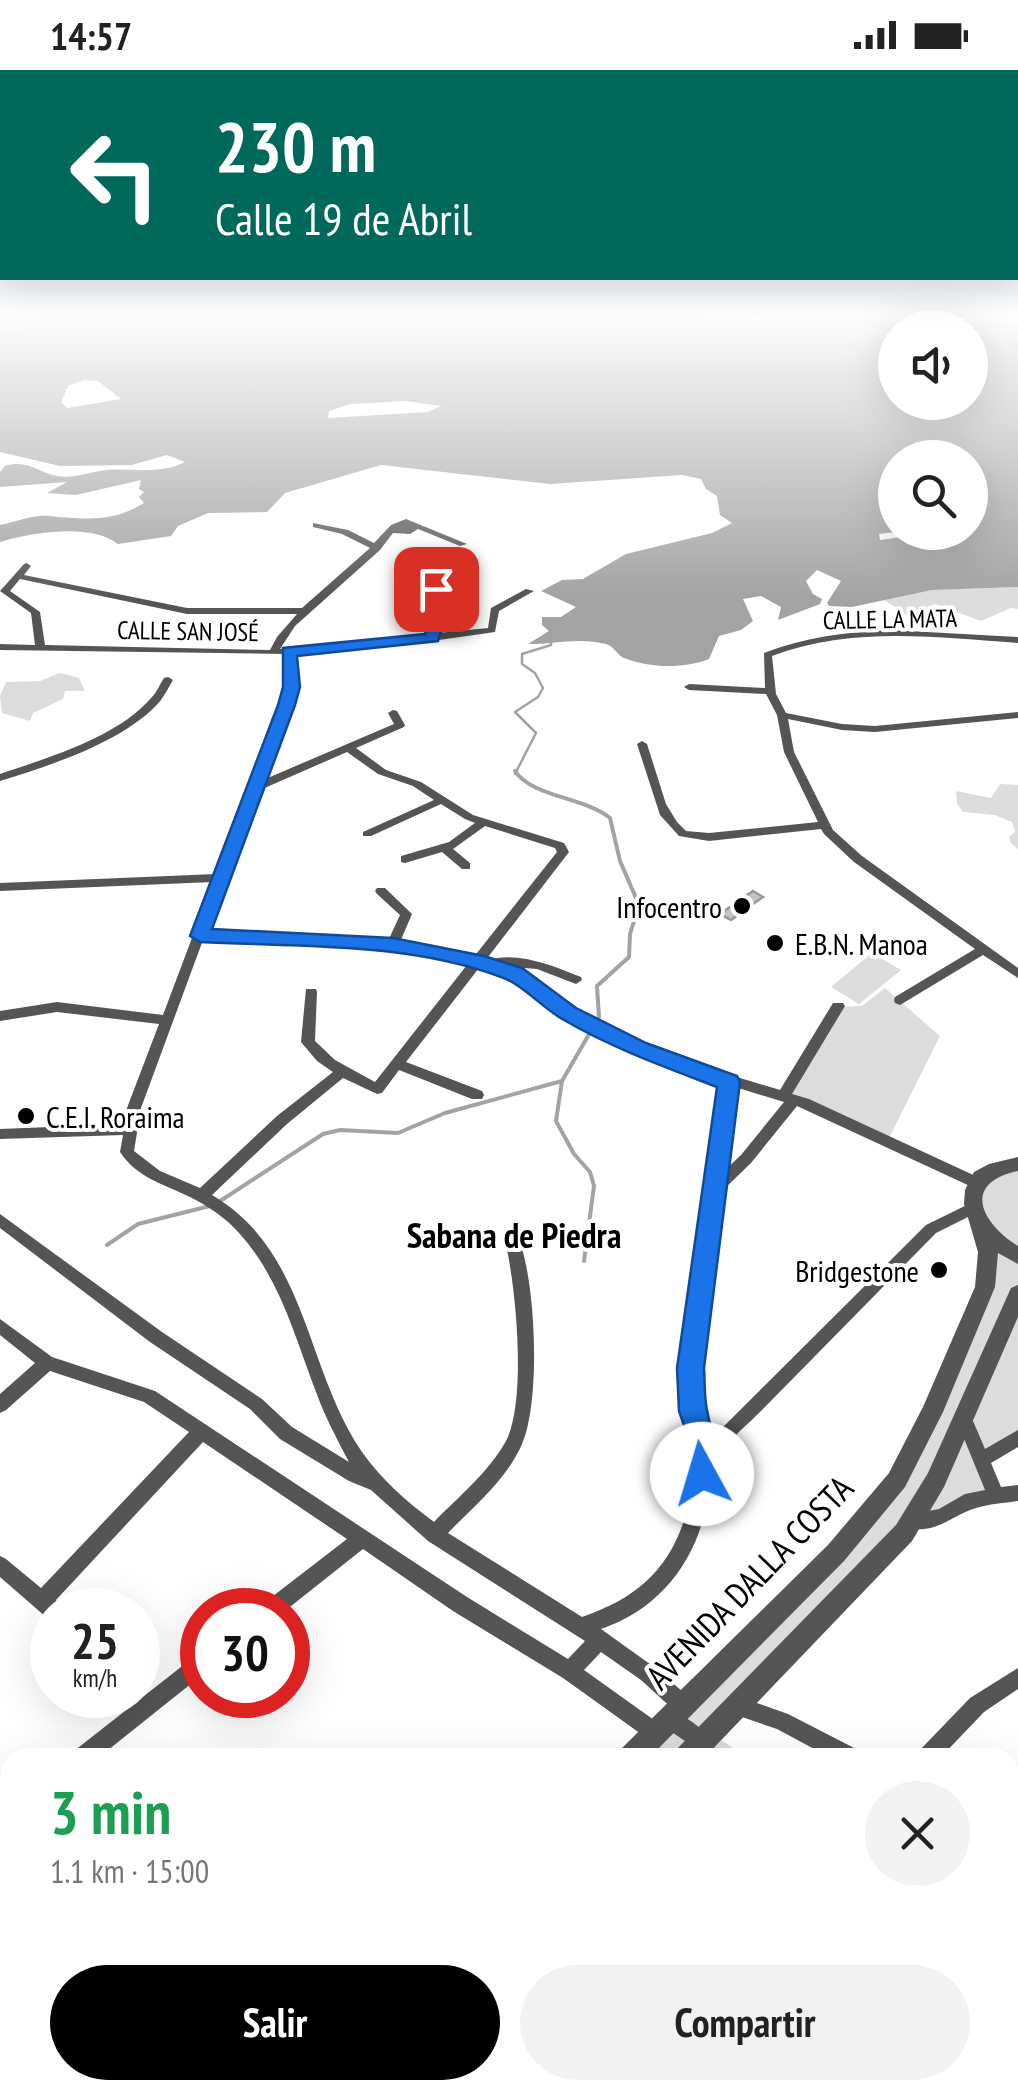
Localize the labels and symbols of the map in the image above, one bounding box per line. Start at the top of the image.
pin [394,547,479,632]
street label: CALLE LA MATA [823,602,958,636]
street label: CALLE SAN JOSÉ [117,614,259,648]
place label: Infocentro [616,887,722,926]
marker: Infocentro [731,895,753,917]
place label: E.B.N. Manoa [795,924,928,963]
marker: E.B.N. Manoa [764,932,786,954]
place label: C.E.I. Roraima [46,1097,184,1136]
marker: C.E.I. Roraima [15,1105,37,1127]
district label: Sabana de Piedra [407,1212,621,1258]
place label: Bridgestone [795,1251,919,1290]
marker: Bridgestone [928,1259,950,1281]
position arrow [650,1422,754,1526]
street label: AVENIDA DALLA COSTA [635,1465,863,1699]
speed limit sign: 30 [180,1588,310,1718]

